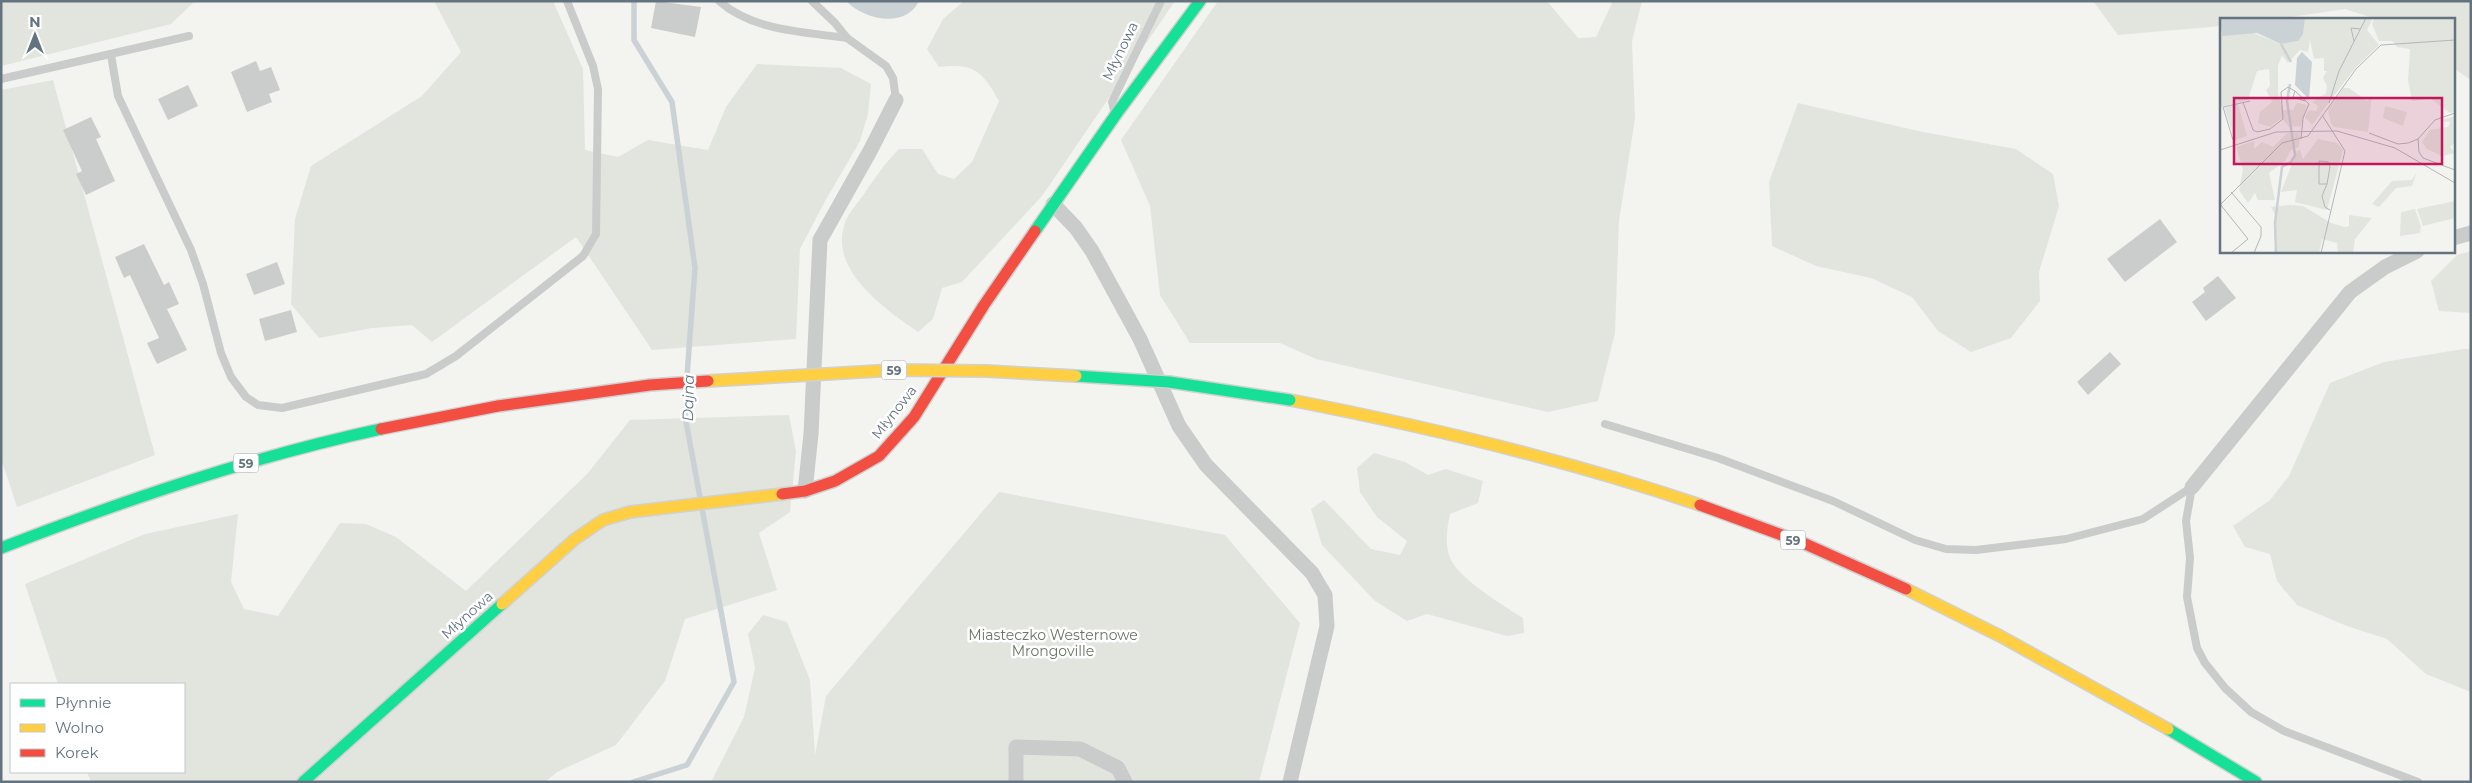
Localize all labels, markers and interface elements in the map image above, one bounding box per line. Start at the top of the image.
north arrow [10,10,60,60]
text: N [29,13,41,31]
inset map [2220,18,2454,252]
street label: Młynowa [1098,19,1142,83]
road number: 59 [882,360,906,380]
water label: Dajna [678,374,698,422]
street label: Młynowa [867,382,921,442]
road number: 59 [234,453,258,472]
road number: 59 [1780,530,1806,550]
street label: Młynowa [438,587,496,643]
park label: Miasteczko Westernowe Mrongoville [968,626,1138,660]
legend [10,683,185,773]
text: Płynnie [55,693,111,712]
text: Wolno [55,718,104,737]
text: Korek [55,743,99,762]

